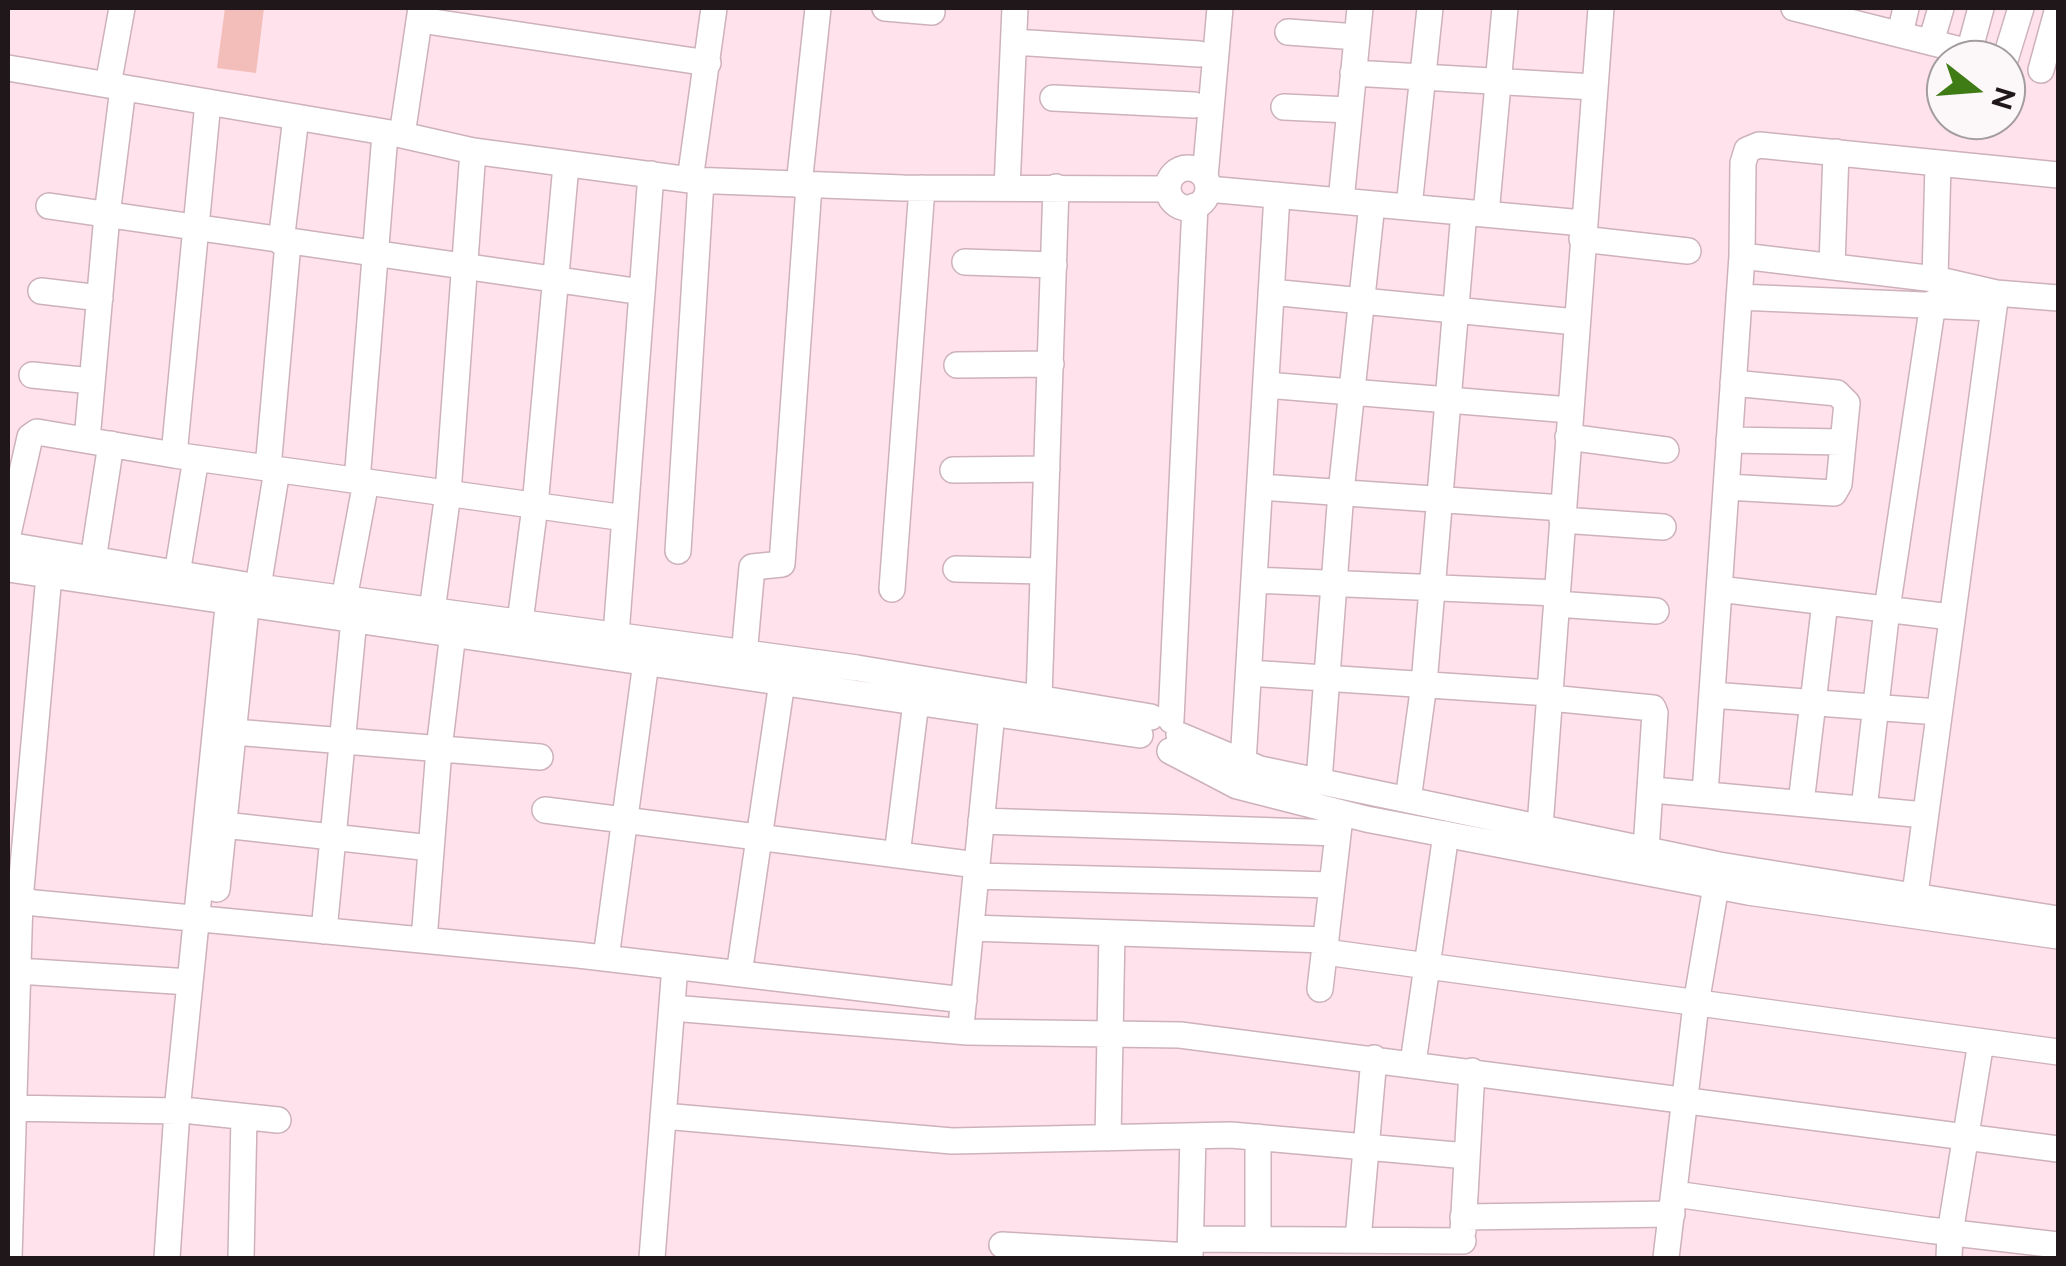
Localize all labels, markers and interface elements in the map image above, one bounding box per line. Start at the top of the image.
north arrow [1926,40,2026,140]
text: N [1984,83,2022,113]

